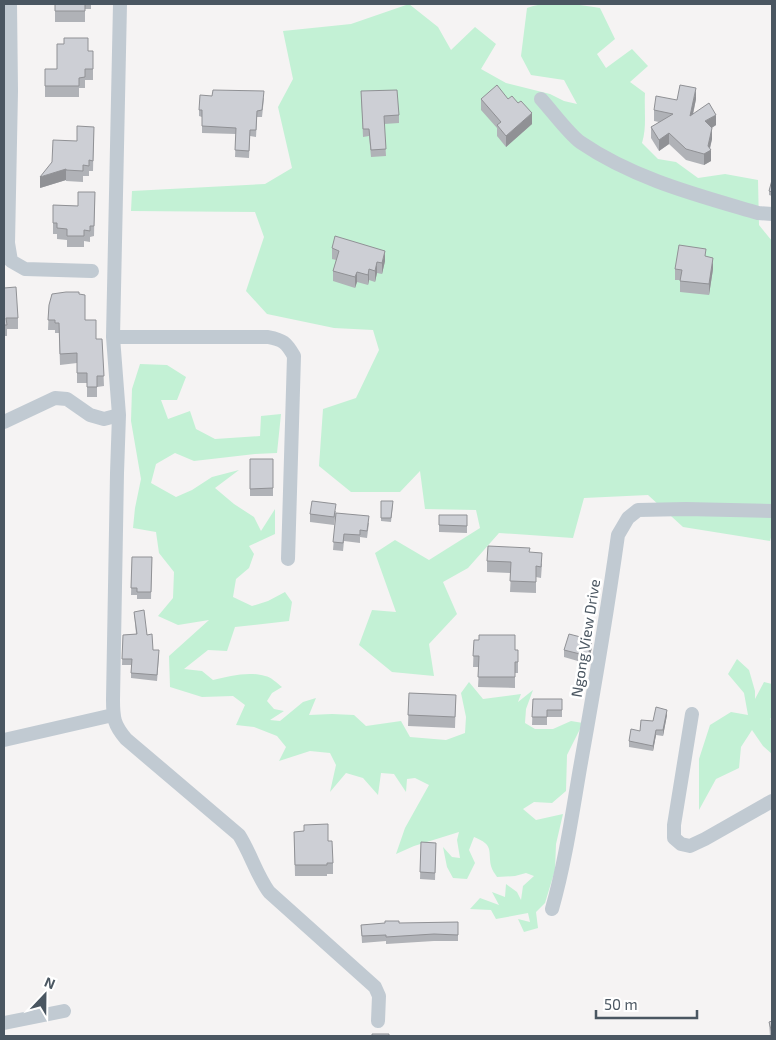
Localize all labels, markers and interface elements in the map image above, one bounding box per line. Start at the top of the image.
street label: Ngong View Drive [567,578,603,698]
north arrow [20,970,70,1020]
text: N [42,973,58,992]
scale bar [596,988,697,1020]
text: 50 m [604,995,638,1013]

